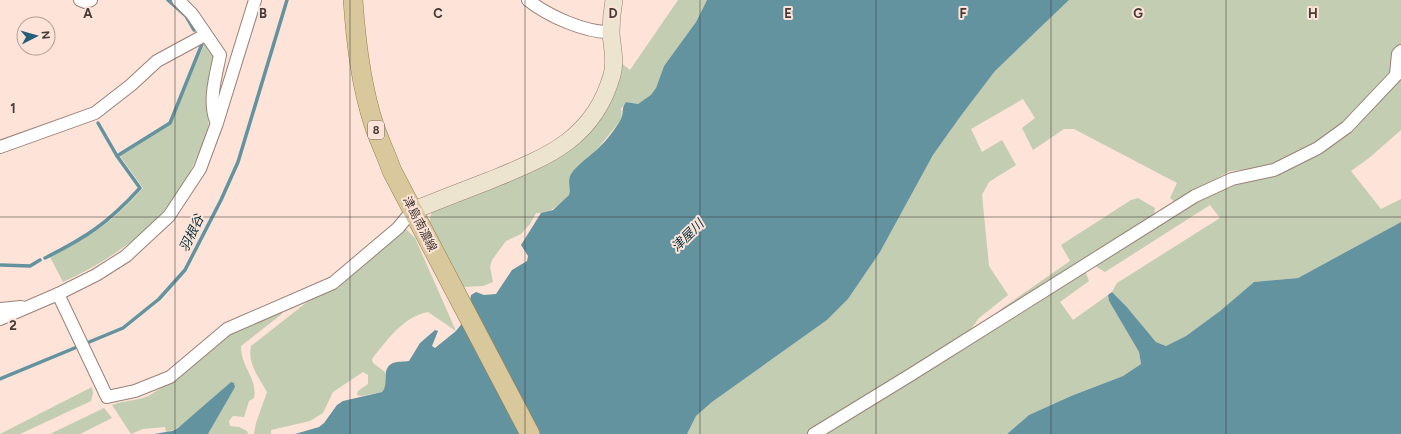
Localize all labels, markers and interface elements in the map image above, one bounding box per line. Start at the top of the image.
text: A [83,6,93,21]
text: B [259,6,267,21]
text: C [433,6,443,21]
text: D [608,6,618,21]
text: E [784,6,792,21]
text: F [959,6,967,21]
text: G [1133,6,1143,21]
text: H [1308,6,1318,21]
north arrow [16,16,56,56]
text: N [39,30,52,40]
text: 1 [10,101,16,116]
road number: 8 [368,121,384,139]
street label: 津島南濃線 [400,194,440,254]
water label: 羽根谷 [176,212,207,254]
water label: 津屋川 [668,215,708,254]
text: 2 [9,318,17,333]

